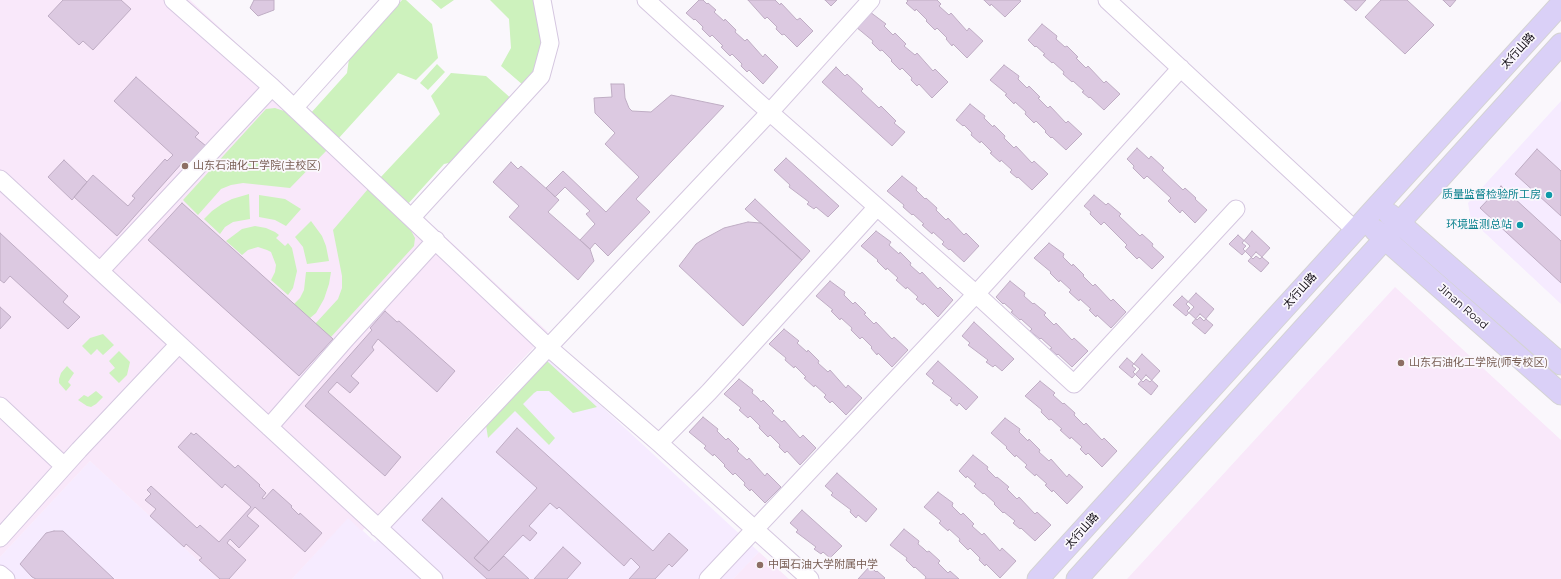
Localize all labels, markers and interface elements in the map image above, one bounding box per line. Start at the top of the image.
street label: 太行山路 [1498,30,1538,72]
place label: 山东石油化工学院(主校区) [193,159,321,173]
marker: 山东石油化工学院(主校区) [180,161,190,171]
place label: 质量监督检验所工房 [1442,188,1541,202]
marker: 质量监督检验所工房 [1544,190,1554,200]
place label: 环境监测总站 [1446,218,1512,232]
marker: 环境监测总站 [1515,220,1525,230]
street label: 太行山路 [1280,270,1320,312]
street label: Jinan Road [1435,282,1491,332]
place label: 山东石油化工学院(师专校区) [1409,356,1548,370]
marker: 山东石油化工学院(师专校区) [1396,358,1406,368]
street label: 太行山路 [1062,510,1102,552]
place label: 中国石油大学附属中学 [768,558,878,572]
marker: 中国石油大学附属中学 [755,560,765,570]

